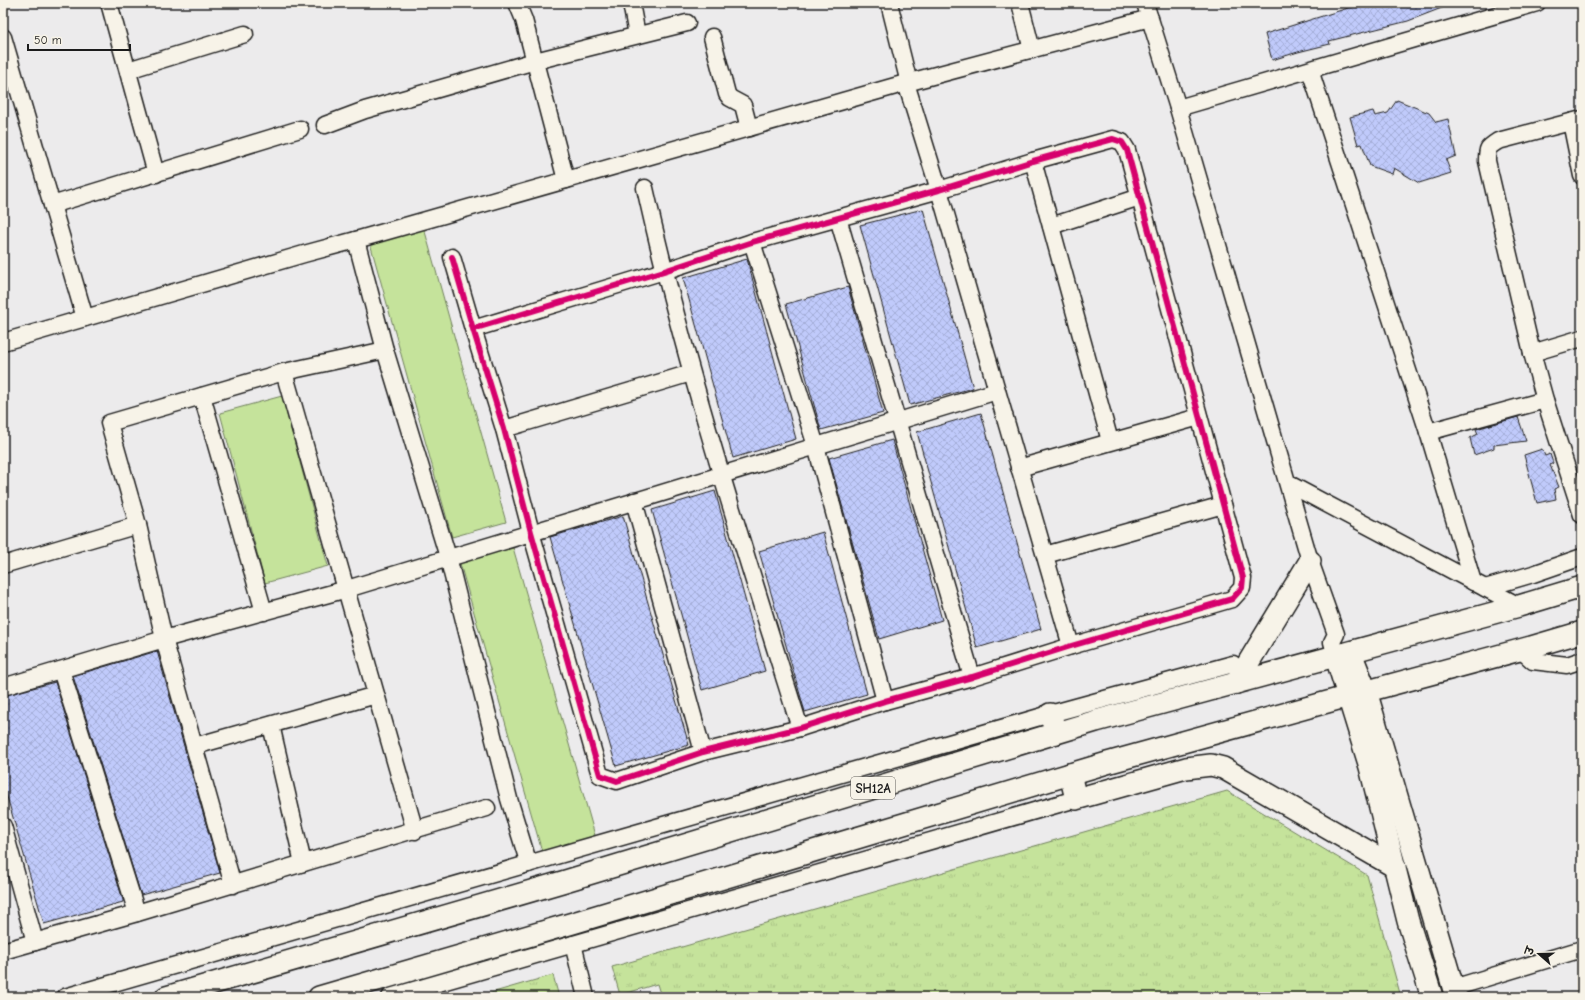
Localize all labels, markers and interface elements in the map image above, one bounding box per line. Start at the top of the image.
scale bar [28,26,130,52]
text: 50 m [34,33,62,47]
road number: SH12A [851,777,895,799]
north arrow [1519,934,1559,974]
text: उ [1522,944,1538,957]

